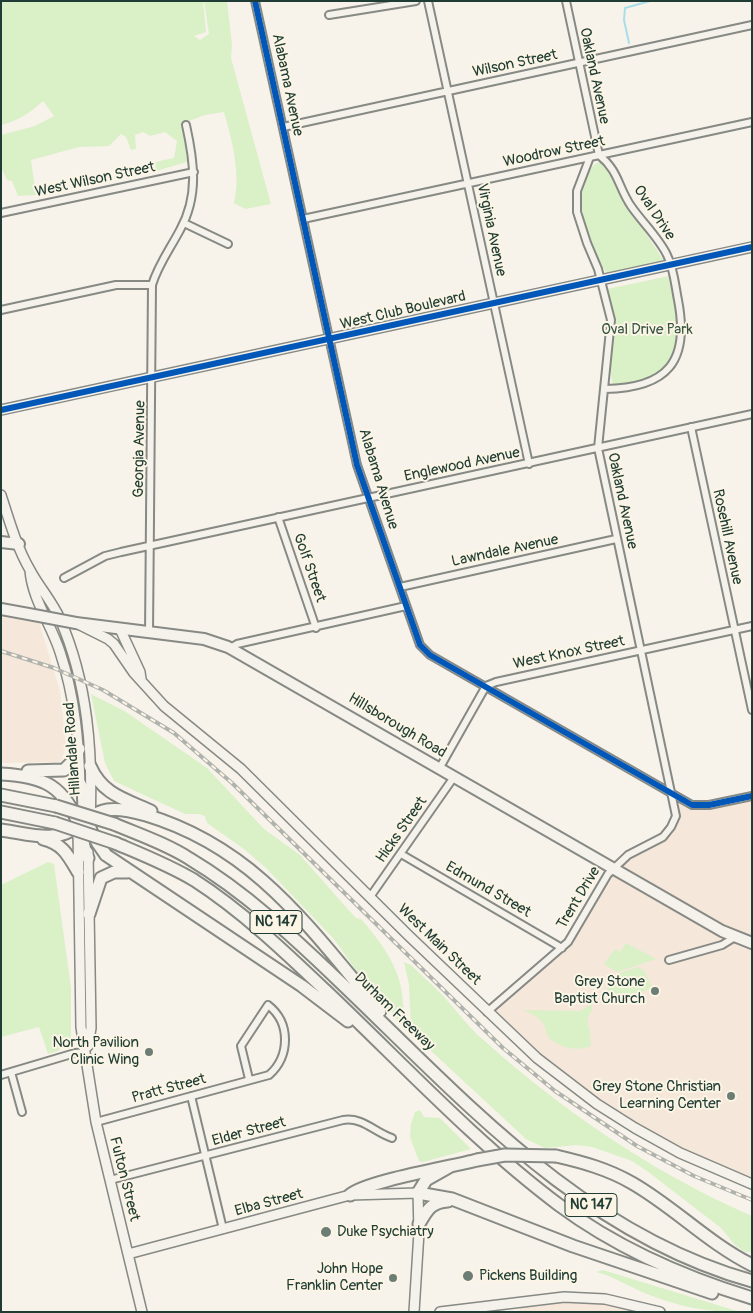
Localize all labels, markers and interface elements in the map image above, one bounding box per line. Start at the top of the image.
street label: Oakland Avenue [575,26,613,126]
street label: Alabama Avenue [267,32,307,138]
street label: Wilson Street [471,46,559,82]
street label: Woodrow Street [502,132,606,172]
street label: West Wilson Street [33,158,157,202]
street label: Virginia Avenue [472,182,510,278]
street label: Oval Drive [629,182,679,244]
street label: West Club Boulevard [338,288,468,334]
park label: Oval Drive Park [601,321,693,339]
street label: Georgia Avenue [130,400,150,498]
street label: Alabama Avenue [354,427,402,531]
street label: Englewood Avenue [403,444,521,486]
street label: Oakland Avenue [603,451,641,551]
street label: Rosehill Avenue [708,488,746,586]
street label: Golf Street [289,531,329,605]
street label: Lawndale Avenue [450,531,560,571]
street label: West Knox Street [512,632,626,674]
street label: Hillsborough Road [345,690,449,762]
street label: Hillandale Road [61,702,85,796]
street label: Hicks Street [373,793,431,867]
street label: Edmund Street [442,858,534,922]
street label: Trent Drive [553,863,605,933]
street label: West Main Street [394,901,484,989]
road number: NC 147 [250,910,302,934]
street label: Durham Freeway [350,969,438,1055]
place label: Grey Stone Baptist Church [554,973,645,1008]
marker: Grey Stone Baptist Church [649,985,661,997]
place label: North Pavilion Clinic Wing [52,1034,139,1069]
marker: North Pavilion Clinic Wing [143,1046,155,1058]
street label: Pratt Street [130,1070,208,1108]
place label: Grey Stone Christian Learning Center [592,1078,721,1113]
marker: Grey Stone Christian Learning Center [725,1090,737,1102]
street label: Elder Street [210,1114,288,1150]
street label: Fulton Street [105,1135,143,1223]
street label: Elba Street [233,1185,305,1221]
road number: NC 147 [565,1194,617,1216]
place label: Duke Psychiatry [337,1223,434,1241]
marker: Duke Psychiatry [319,1225,333,1239]
place label: John Hope Franklin Center [286,1260,383,1295]
place label: Pickens Building [479,1267,577,1285]
marker: Pickens Building [461,1269,475,1283]
marker: John Hope Franklin Center [387,1272,399,1284]

